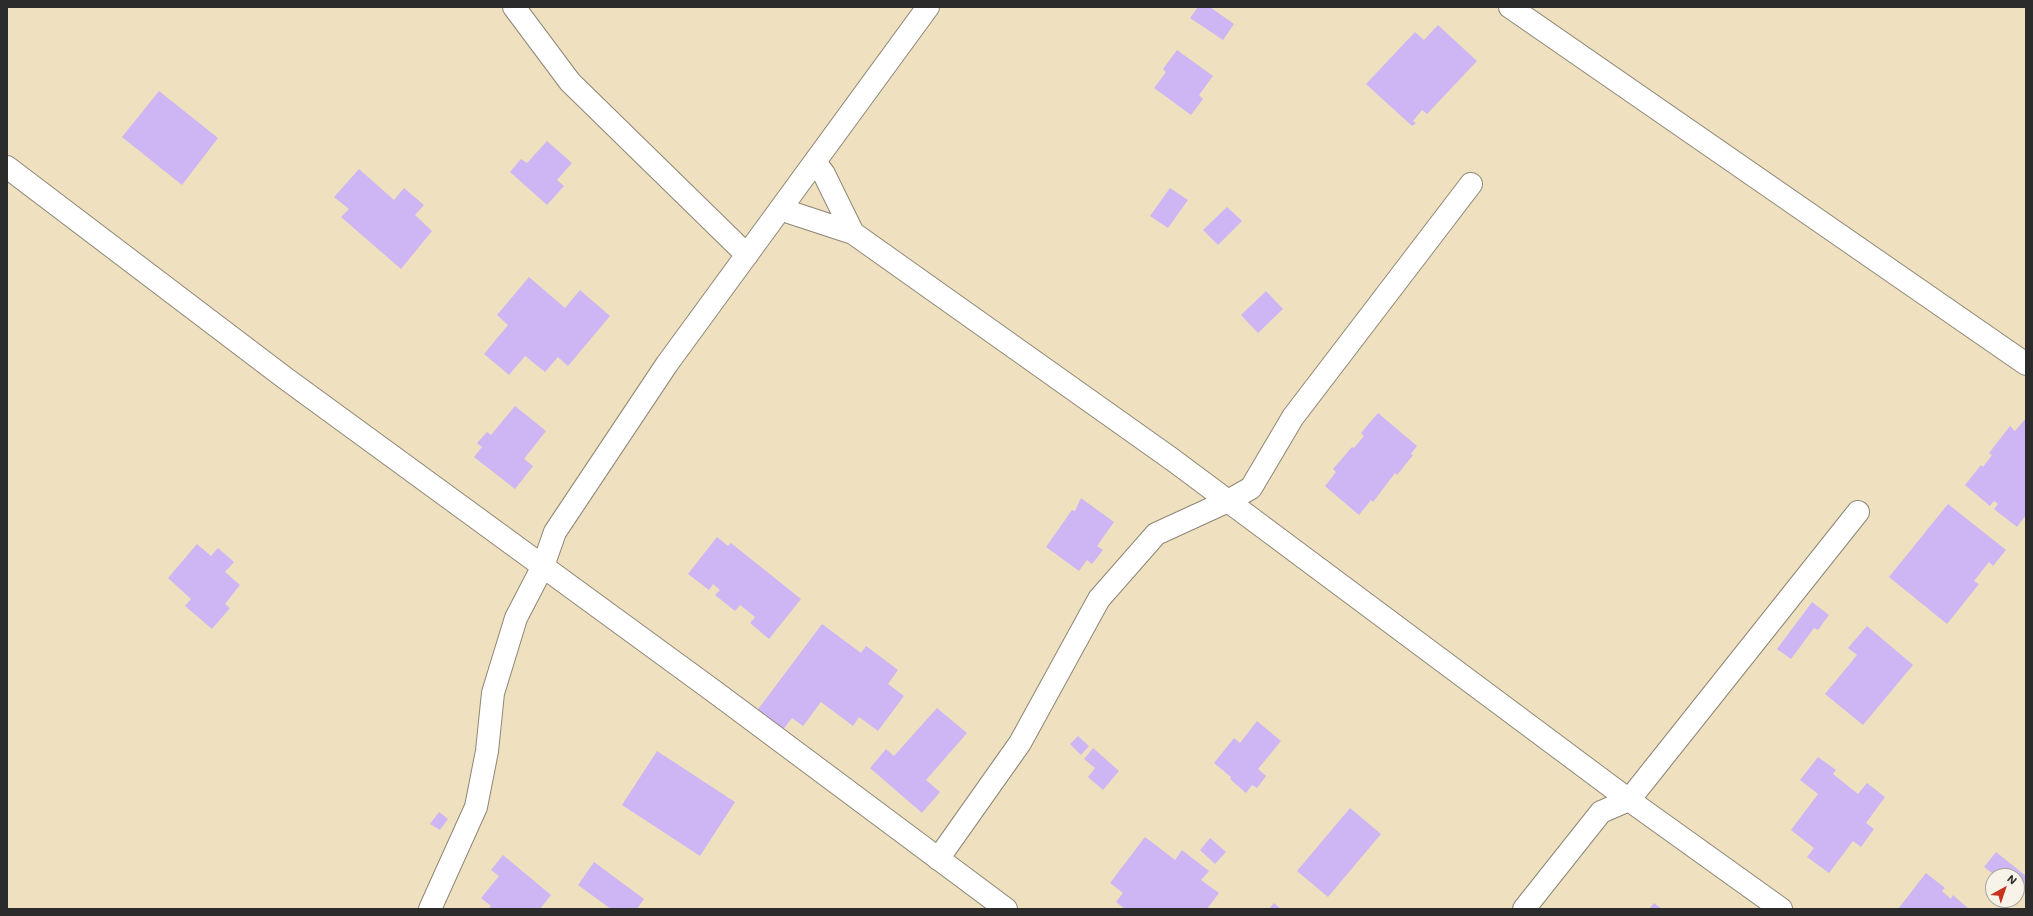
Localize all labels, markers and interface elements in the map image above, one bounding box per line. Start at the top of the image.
north arrow [1985,868,2025,908]
text: N [2004,871,2020,888]

